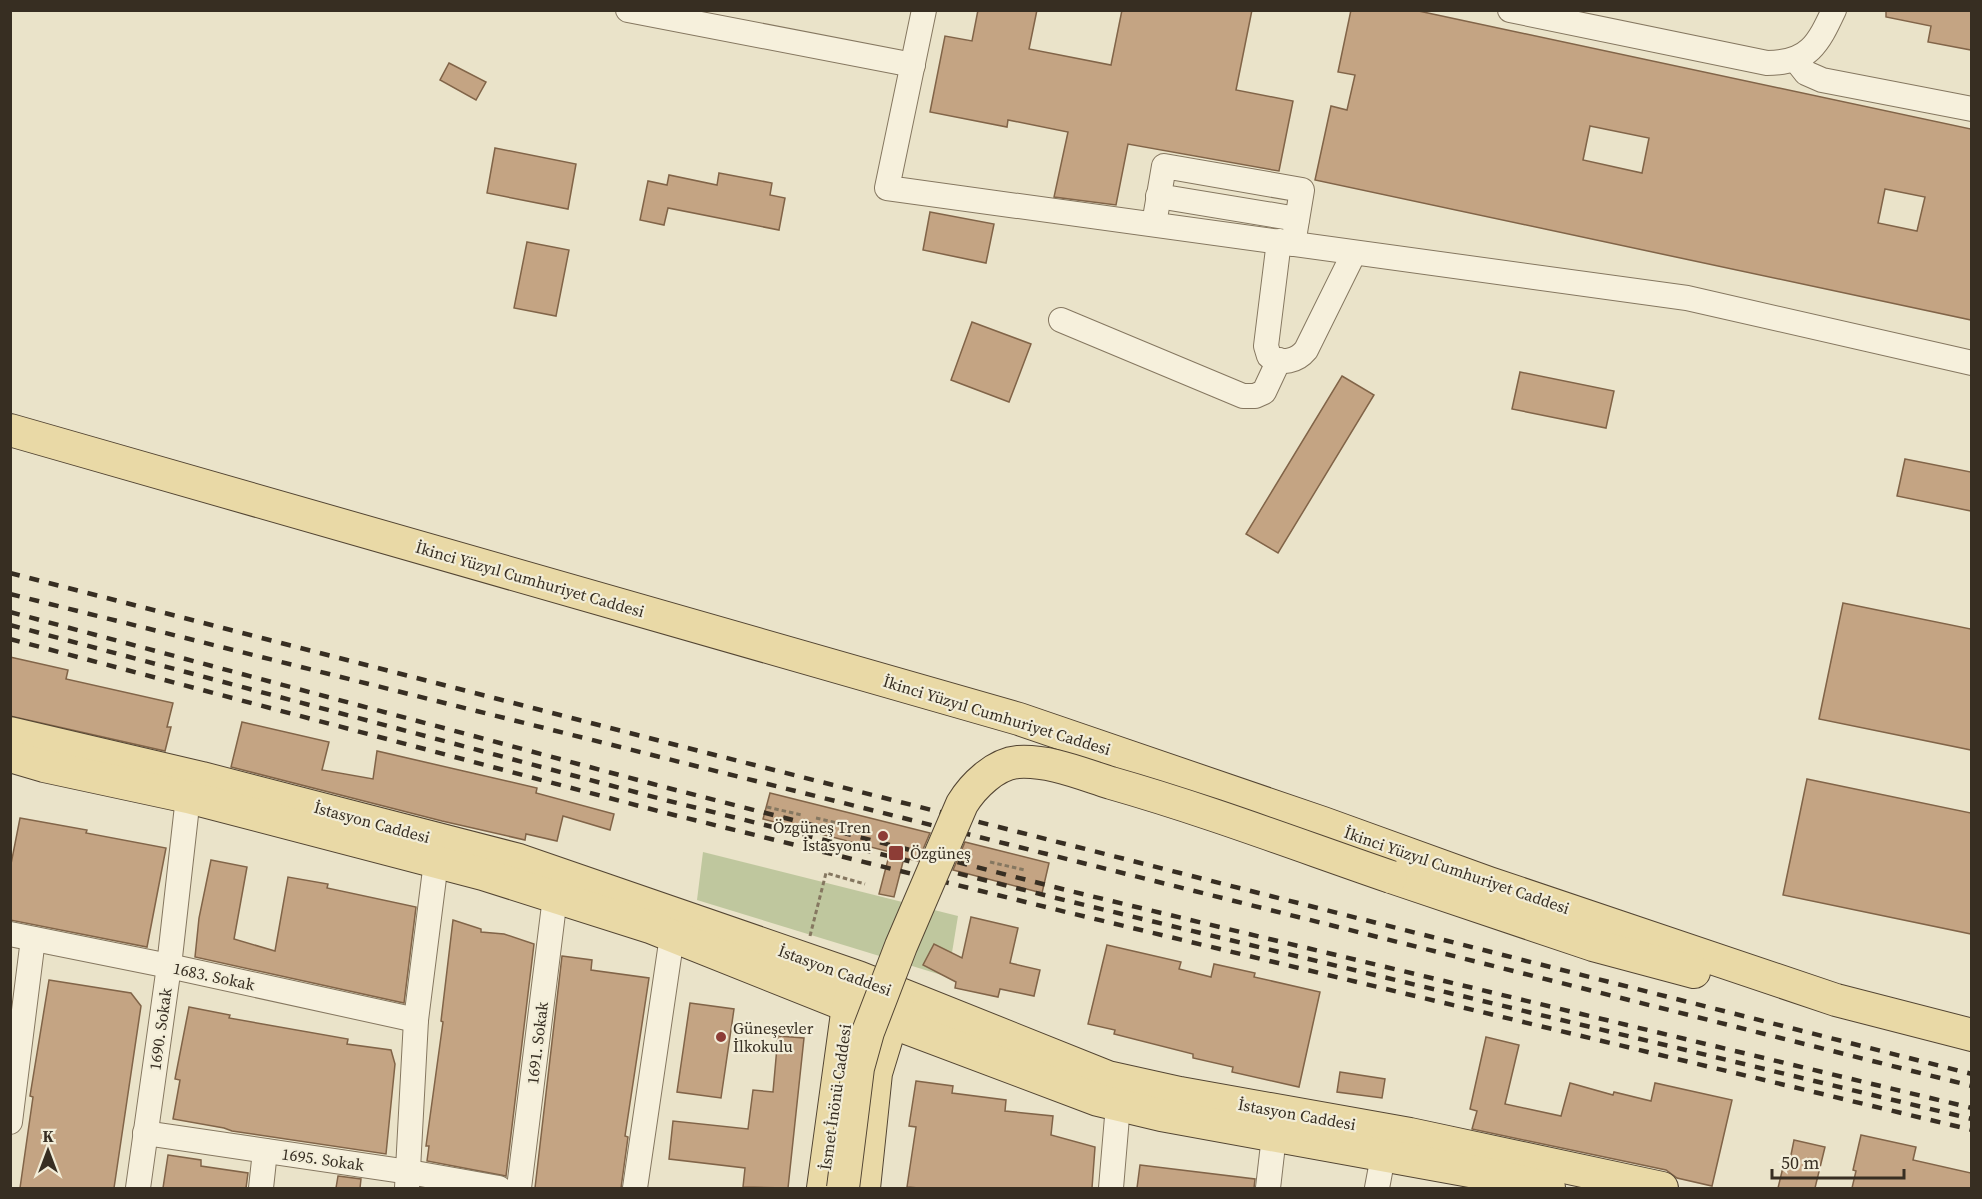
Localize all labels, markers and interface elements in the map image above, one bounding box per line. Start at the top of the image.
street label: İkinci Yüzyıl Cumhuriyet Caddesi [413,536,647,622]
street label: İkinci Yüzyıl Cumhuriyet Caddesi [880,670,1114,760]
street label: İstasyon Caddesi [312,796,433,848]
place label: Özgüneş Tren İstasyonu [773,816,871,856]
street label: İkinci Yüzyıl Cumhuriyet Caddesi [1341,821,1573,919]
marker: Özgüneş Tren İstasyonu [876,829,890,843]
place label: Özgüneş [910,842,971,864]
marker: Özgüneş [887,844,905,862]
street label: İstasyon Caddesi [775,939,895,1001]
street label: 1683. Sokak [171,957,257,995]
street label: 1690. Sokak [143,986,177,1072]
street label: 1691. Sokak [521,1000,553,1086]
place label: Güneşevler İlkokulu [733,1017,814,1057]
street label: İsmet İnönü Caddesi [814,1022,856,1172]
marker: Güneşevler İlkokulu [714,1030,728,1044]
street label: İstasyon Caddesi [1236,1093,1358,1135]
north arrow [18,1121,78,1181]
text: K [42,1125,54,1147]
street label: 1695. Sokak [280,1142,366,1176]
scale bar [1772,1142,1904,1180]
text: 50 m [1781,1150,1819,1175]

